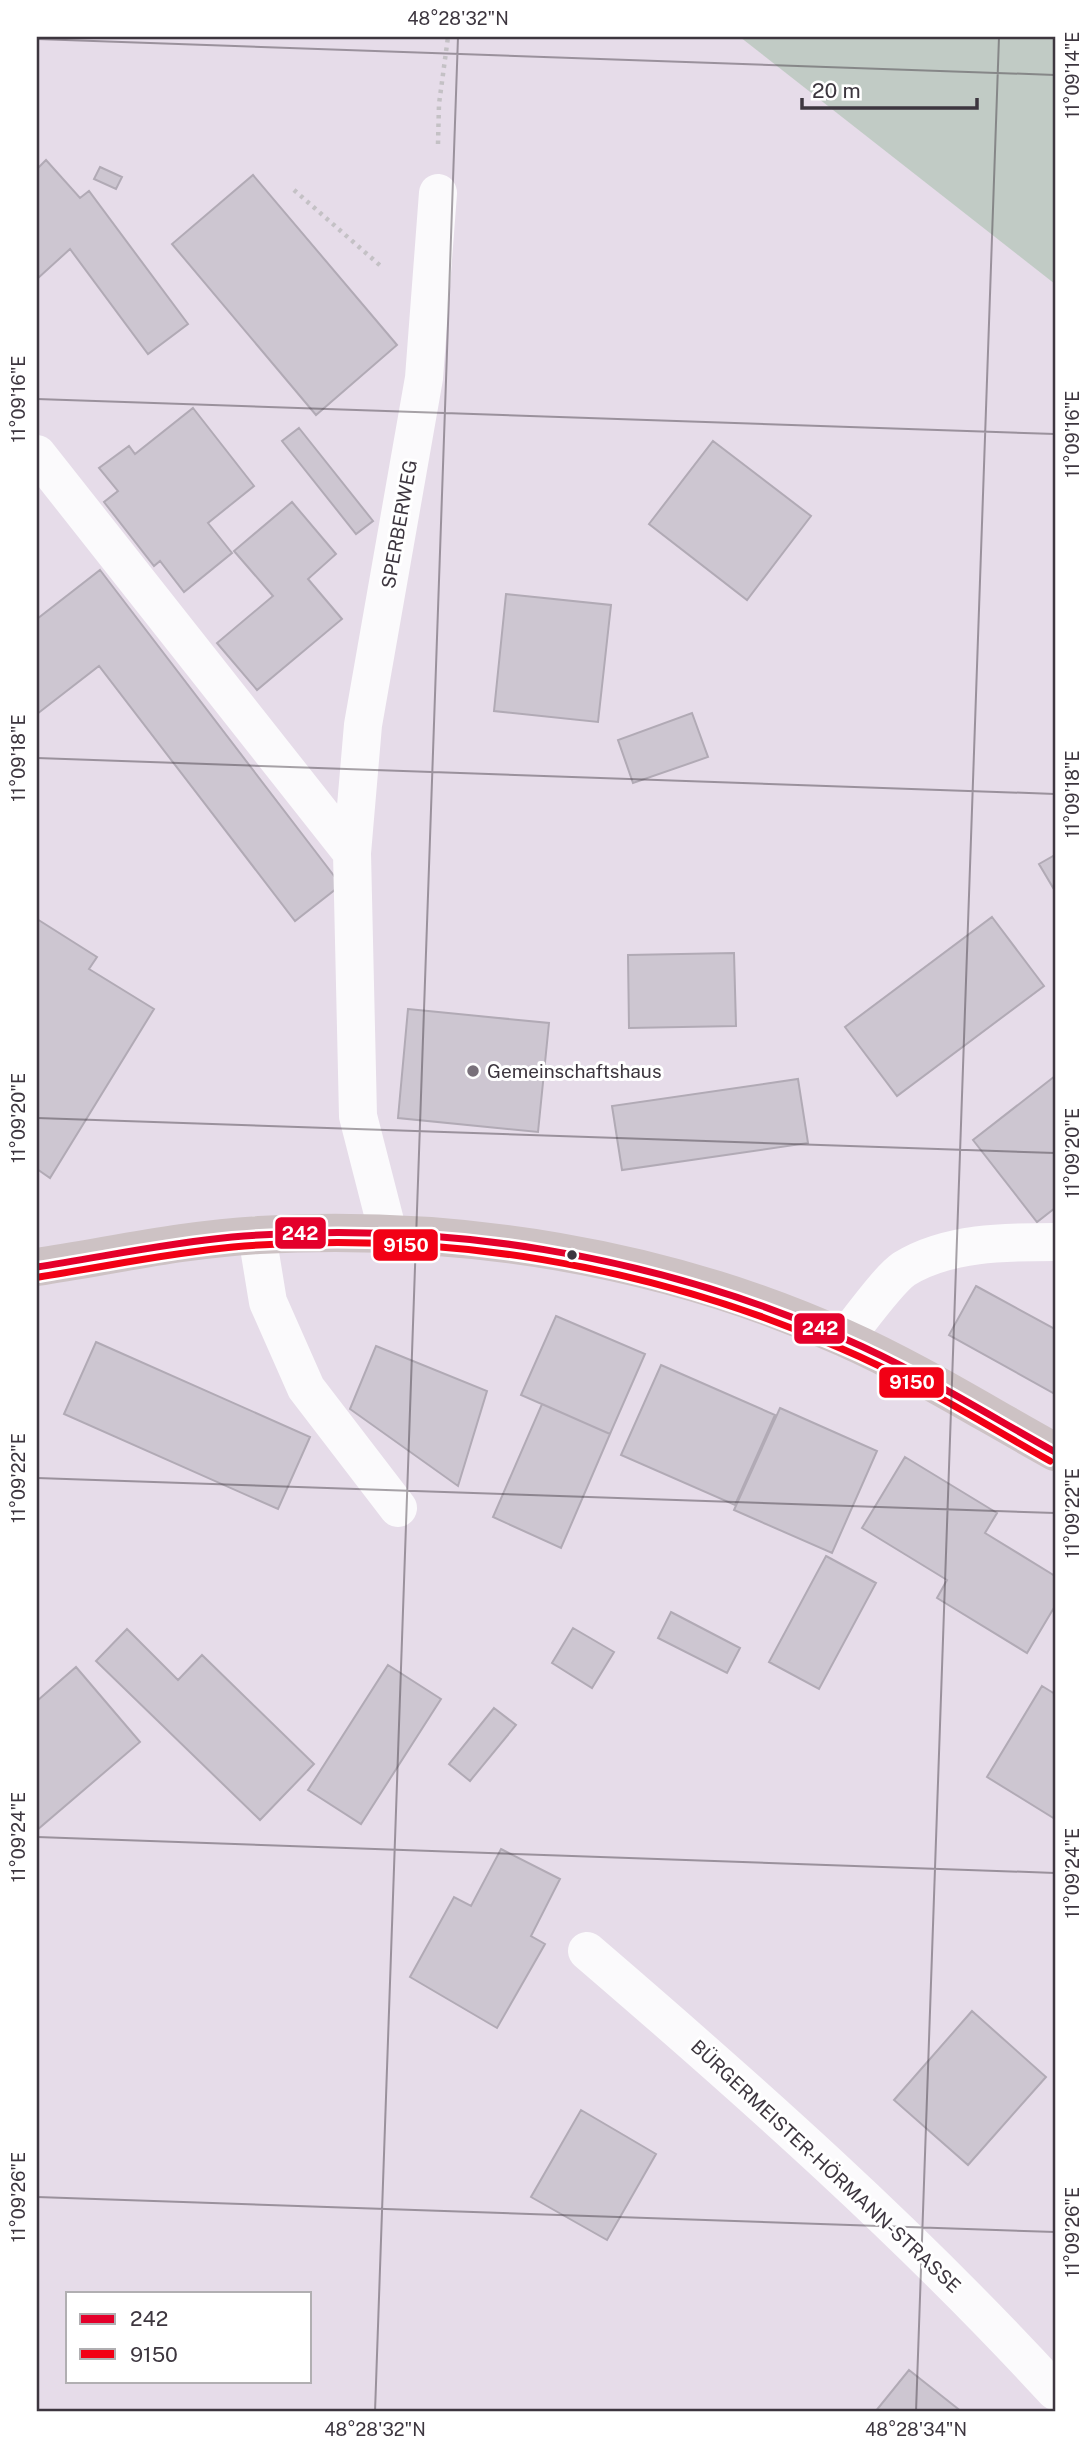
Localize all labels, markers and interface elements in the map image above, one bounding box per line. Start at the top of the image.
text: 48°28'32"N [407,8,509,29]
text: 11°09'14"E [1062,31,1083,119]
scale bar [802,66,976,110]
text: 20 m [812,78,861,103]
text: 11°09'16"E [8,356,29,442]
text: 11°09'16"E [1062,391,1083,477]
street label: SPERBERWEG [377,458,421,590]
text: 11°09'18"E [8,714,29,802]
text: 11°09'18"E [1062,750,1083,838]
place label: Gemeinschaftshaus [487,1060,662,1082]
marker: Gemeinschaftshaus [465,1063,481,1079]
text: 11°09'20"E [8,1073,29,1163]
text: 11°09'20"E [1062,1108,1083,1198]
line badge: 242 [274,1216,327,1250]
text: 242 [282,1222,318,1244]
line badge: 9150 [372,1228,439,1262]
text: 9150 [383,1234,429,1256]
unlabelled marker [565,1248,579,1262]
line badge: 242 [793,1312,846,1345]
text: 242 [802,1317,838,1339]
line badge: 9150 [878,1366,945,1399]
text: 9150 [889,1371,935,1393]
text: 11°09'22"E [8,1433,29,1523]
text: 11°09'22"E [1062,1468,1083,1558]
text: 11°09'24"E [8,1792,29,1882]
text: 11°09'24"E [1062,1828,1083,1918]
street label: BÜRGERMEISTER-HÖRMANN-STRASSE [687,2035,965,2297]
text: 11°09'26"E [8,2152,29,2242]
text: 11°09'26"E [1062,2187,1083,2277]
legend [66,2292,312,2382]
text: 242 [130,2306,168,2331]
text: 9150 [130,2342,178,2367]
text: 48°28'32"N [324,2419,426,2440]
text: 48°28'34"N [865,2419,967,2440]

